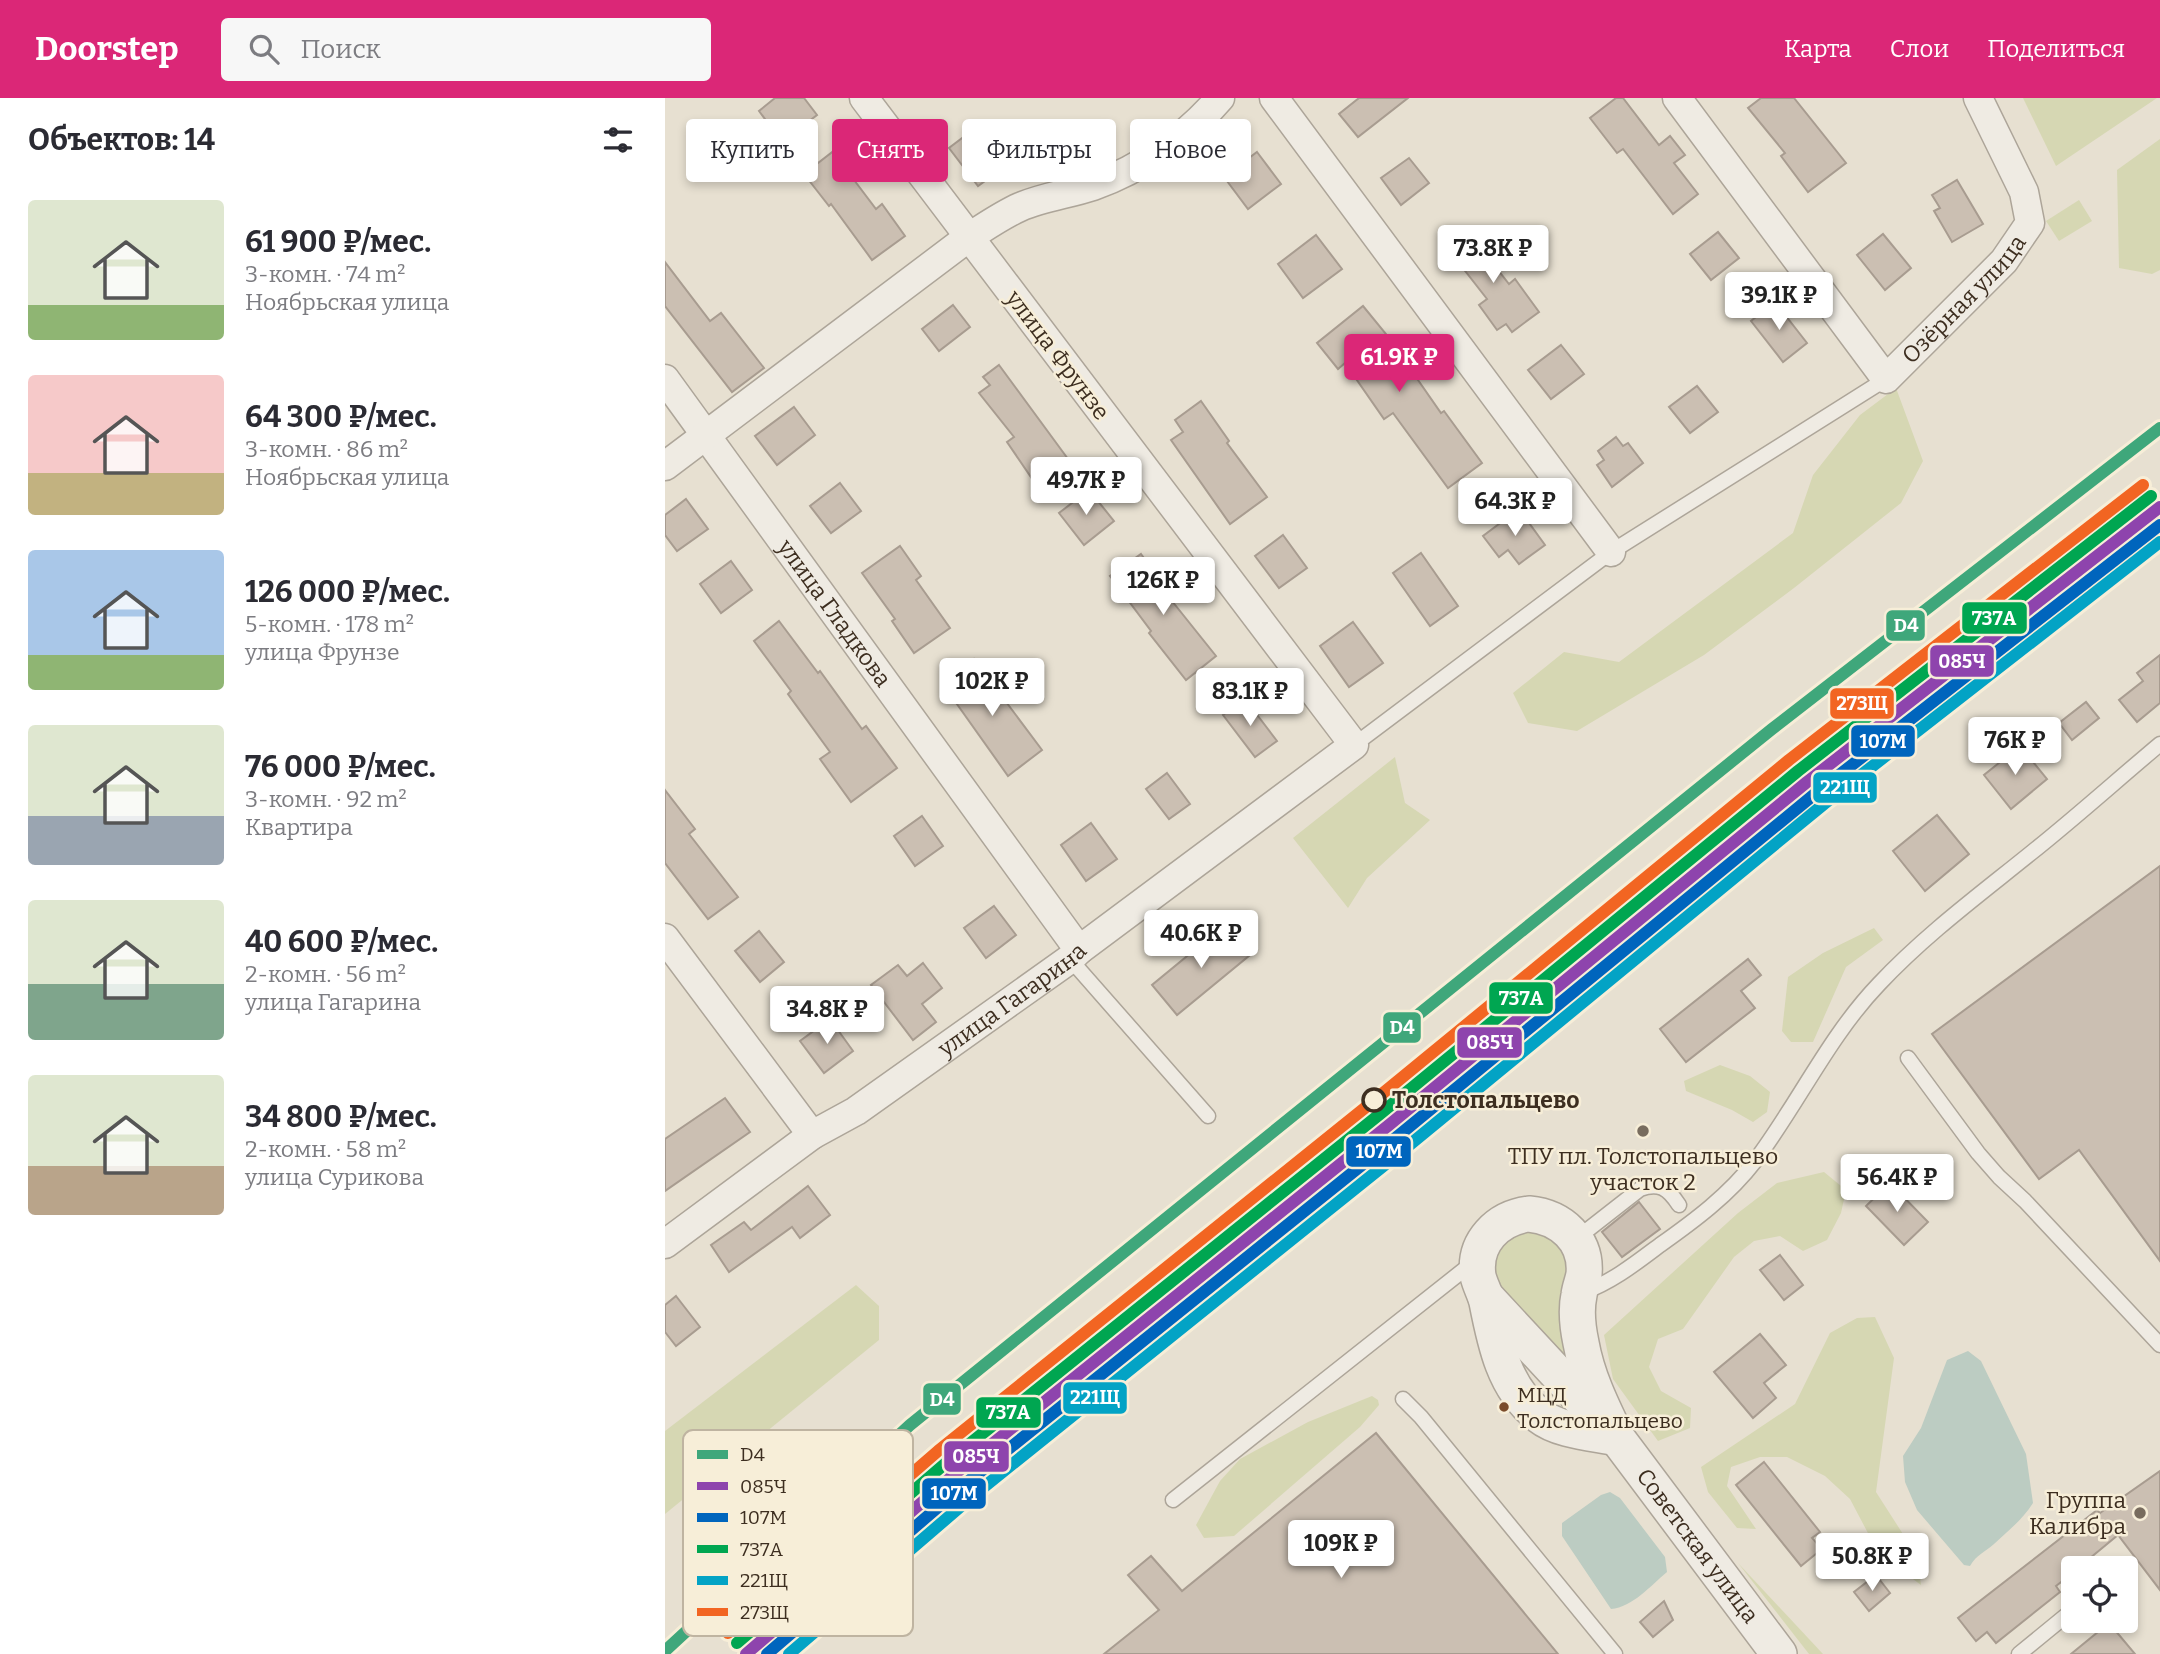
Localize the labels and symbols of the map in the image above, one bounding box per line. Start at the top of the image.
pin: 73.8K ₽ [1428,226,1558,285]
street label: Озёрная улица [1896,229,2032,369]
pin: 39.1K ₽ [1714,272,1844,332]
street label: улица Фрунзе [1000,284,1116,425]
pin: 61.9K ₽ [1334,334,1464,394]
pin: 49.7K ₽ [1021,458,1151,517]
pin: 64.3K ₽ [1450,478,1580,538]
street label: улица Гладкова [771,533,898,693]
pin: 126K ₽ [1106,558,1220,617]
line badge: 737А [1961,601,2028,635]
text: 737А [1972,607,2017,630]
line badge: D4 [1885,609,1926,642]
text: D4 [1893,614,1919,637]
line badge: 085Ч [1929,644,1995,678]
text: 085Ч [1938,650,1986,673]
pin: 102K ₽ [935,658,1049,718]
pin: 83.1K ₽ [1185,668,1315,728]
line badge: 273Щ [1829,687,1895,720]
text: 273Щ [1836,692,1888,715]
pin: 76K ₽ [1966,718,2064,777]
line badge: 107М [1850,724,1916,758]
text: 107М [1859,730,1907,753]
line badge: 221Щ [1812,771,1878,804]
text: 221Щ [1820,776,1871,799]
pin: 40.6K ₽ [1136,910,1266,970]
street label: улица Гагарина [932,937,1092,1063]
line badge: 737А [1488,981,1554,1015]
pin: 34.8K ₽ [762,986,892,1046]
text: 737А [1499,987,1544,1010]
line badge: D4 [1382,1011,1422,1044]
text: D4 [1389,1016,1415,1039]
line badge: 085Ч [1456,1026,1523,1059]
text: 085Ч [1466,1031,1514,1054]
place label: Толстопальцево [1392,1086,1580,1114]
marker: Толстопальцево [1362,1088,1386,1112]
marker: ТПУ пл. Толстопальцево участок 2 [1635,1123,1651,1139]
line badge: 107М [1345,1135,1412,1168]
text: 107М [1355,1140,1403,1163]
place label: ТПУ пл. Толстопальцево участок 2 [1508,1142,1778,1196]
pin: 56.4K ₽ [1832,1154,1962,1214]
line badge: 221Щ [1062,1381,1128,1415]
line badge: D4 [922,1382,962,1416]
place label: МЦД Толстопальцево [1517,1382,1683,1434]
text: 221Щ [1070,1386,1121,1409]
text: D4 [929,1388,955,1411]
line badge: 737А [975,1396,1042,1429]
marker: МЦД Толстопальцево [1497,1400,1511,1414]
text: 737А [986,1401,1031,1424]
legend [683,1430,913,1636]
line badge: 085Ч [943,1440,1010,1473]
text: D4 [740,1443,765,1466]
text: 085Ч [952,1445,1000,1468]
street label: Советская улица [1631,1463,1765,1629]
text: 085Ч [740,1475,787,1498]
line badge: 107М [921,1477,987,1510]
text: 107М [930,1482,978,1505]
place label: Группа Калибра [2029,1486,2126,1540]
marker: Группа Калибра [2132,1505,2148,1521]
text: 107М [740,1506,786,1529]
pin: 109K ₽ [1284,1520,1398,1580]
pin: 50.8K ₽ [1807,1534,1937,1593]
text: 737А [740,1538,784,1561]
text: 221Щ [740,1569,788,1592]
text: 273Щ [740,1601,789,1624]

